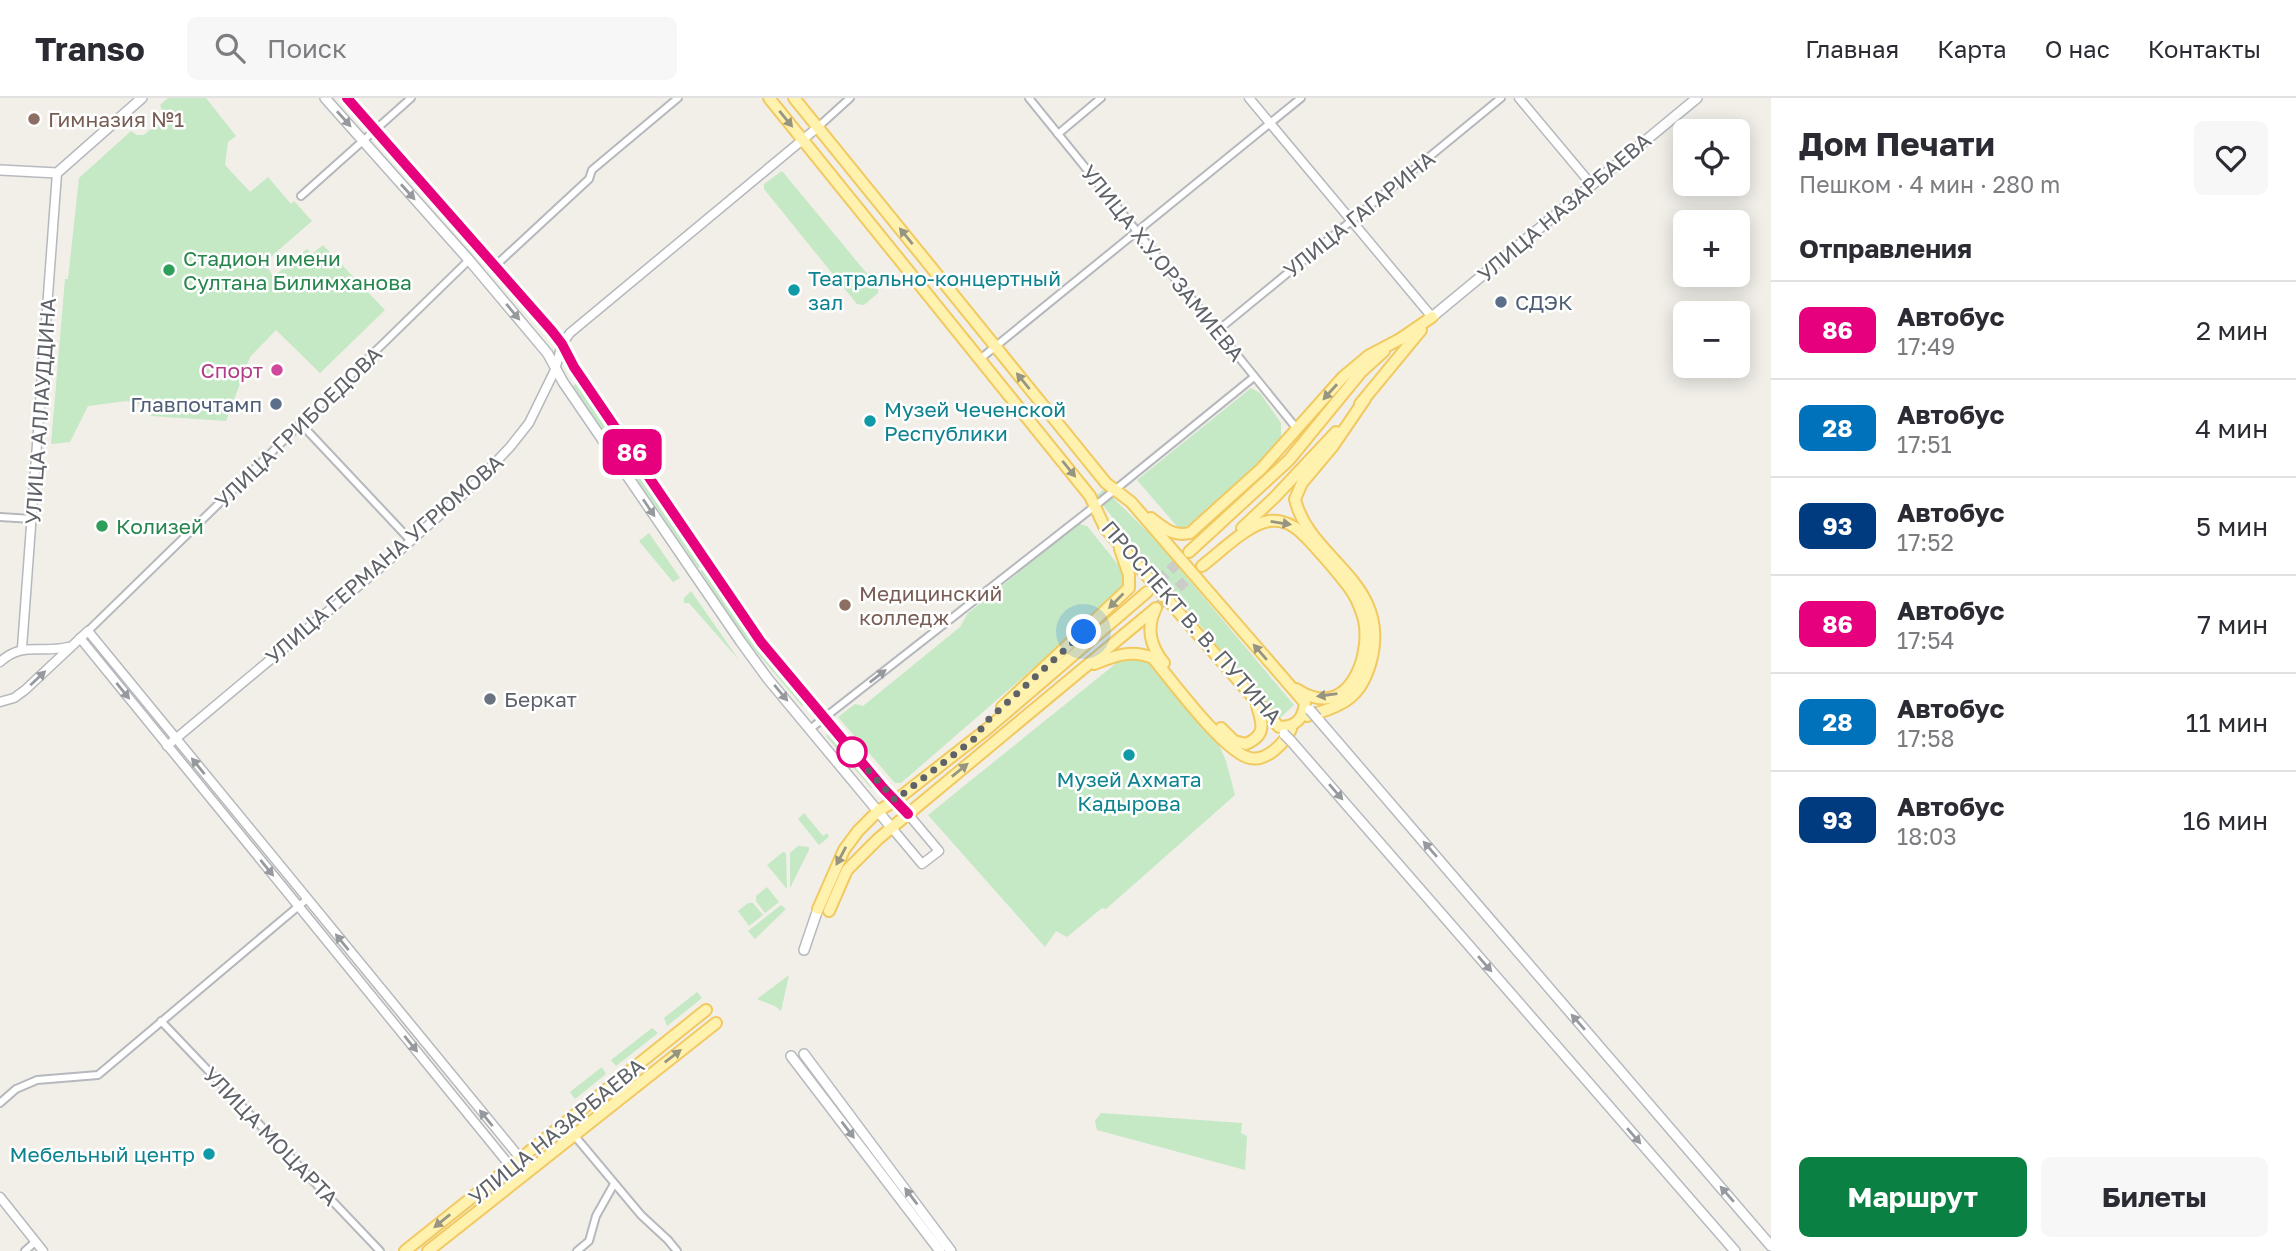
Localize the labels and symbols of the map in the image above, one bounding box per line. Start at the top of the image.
place label: Гимназия №1 [48,106,184,132]
one-way arrow [778,110,793,127]
marker: Гимназия №1 [26,111,42,127]
one-way arrow [336,111,351,128]
street label: УЛИЦА НАЗАРБАЕВА [1472,127,1656,287]
street label: УЛИЦА ГАГАРИНА [1278,145,1440,283]
street label: УЛИЦА Х.У.ОРЗАМИЕВА [1076,160,1250,366]
one-way arrow [400,183,416,201]
one-way arrow [899,228,914,246]
place label: Стадион имени Султана Билимханова [183,245,412,295]
marker: Стадион имени Султана Билимханова [161,262,177,278]
place label: Театрально-концертный зал [808,265,1061,315]
marker: Театрально-концертный зал [786,282,802,298]
place label: СДЭК [1515,289,1573,315]
marker: СДЭК [1493,294,1509,310]
street label: УЛИЦА АЛЛАУДДИНА [19,297,61,525]
one-way arrow [505,304,520,321]
street label: УЛИЦА ГРИБОЕДОВА [209,341,387,513]
place label: Спорт [201,357,263,383]
marker: Спорт [269,362,285,378]
one-way arrow [1016,372,1031,389]
one-way arrow [1322,383,1338,401]
place label: Главпочтамп [130,391,262,417]
marker: Главпочтамп [268,396,284,412]
place label: Музей Чеченской Республики [884,396,1066,446]
marker: Музей Чеченской Республики [862,413,878,429]
line badge: 86 [600,429,664,475]
street label: УЛИЦА ГЕРМАНА УГРЮМОВА [260,449,508,669]
one-way arrow [1061,461,1076,478]
one-way arrow [642,499,656,517]
place label: Колизей [116,513,204,539]
street label: ПРОСПЕКТ В. В. ПУТИНА [1097,515,1287,729]
marker: Колизей [94,518,110,534]
one-way arrow [1270,518,1292,529]
place label: Медицинский колледж [859,580,1002,630]
one-way arrow [1108,592,1125,609]
marker: Медицинский колледж [837,597,853,613]
your location [1066,614,1101,649]
one-way arrow [1253,643,1268,660]
one-way arrow [868,669,886,684]
one-way arrow [29,670,46,686]
one-way arrow [115,682,130,700]
one-way arrow [773,684,788,702]
place label: Беркат [504,686,577,712]
one-way arrow [1316,690,1338,701]
marker: Беркат [482,691,498,707]
unlabelled marker [837,737,867,767]
marker: Музей Ахмата Кадырова [1121,747,1137,763]
one-way arrow [191,757,206,774]
one-way arrow [951,763,969,778]
place label: Музей Ахмата Кадырова [1056,766,1202,816]
one-way arrow [1328,784,1343,801]
one-way arrow [1423,841,1438,858]
one-way arrow [836,846,847,866]
one-way arrow [259,858,274,876]
one-way arrow [335,933,350,950]
one-way arrow [1477,955,1493,973]
one-way arrow [1570,1013,1586,1031]
one-way arrow [403,1035,418,1052]
one-way arrow [664,1049,682,1064]
street label: УЛИЦА НАЗАРБАЕВА [463,1052,649,1210]
street label: УЛИЦА МОЦАРТА [198,1061,344,1211]
one-way arrow [479,1109,494,1127]
one-way arrow [840,1121,854,1139]
one-way arrow [1626,1127,1641,1144]
place label: Мебельный центр [10,1141,195,1167]
marker: Мебельный центр [201,1146,217,1162]
one-way arrow [1719,1186,1734,1204]
one-way arrow [904,1187,918,1205]
one-way arrow [434,1214,452,1229]

